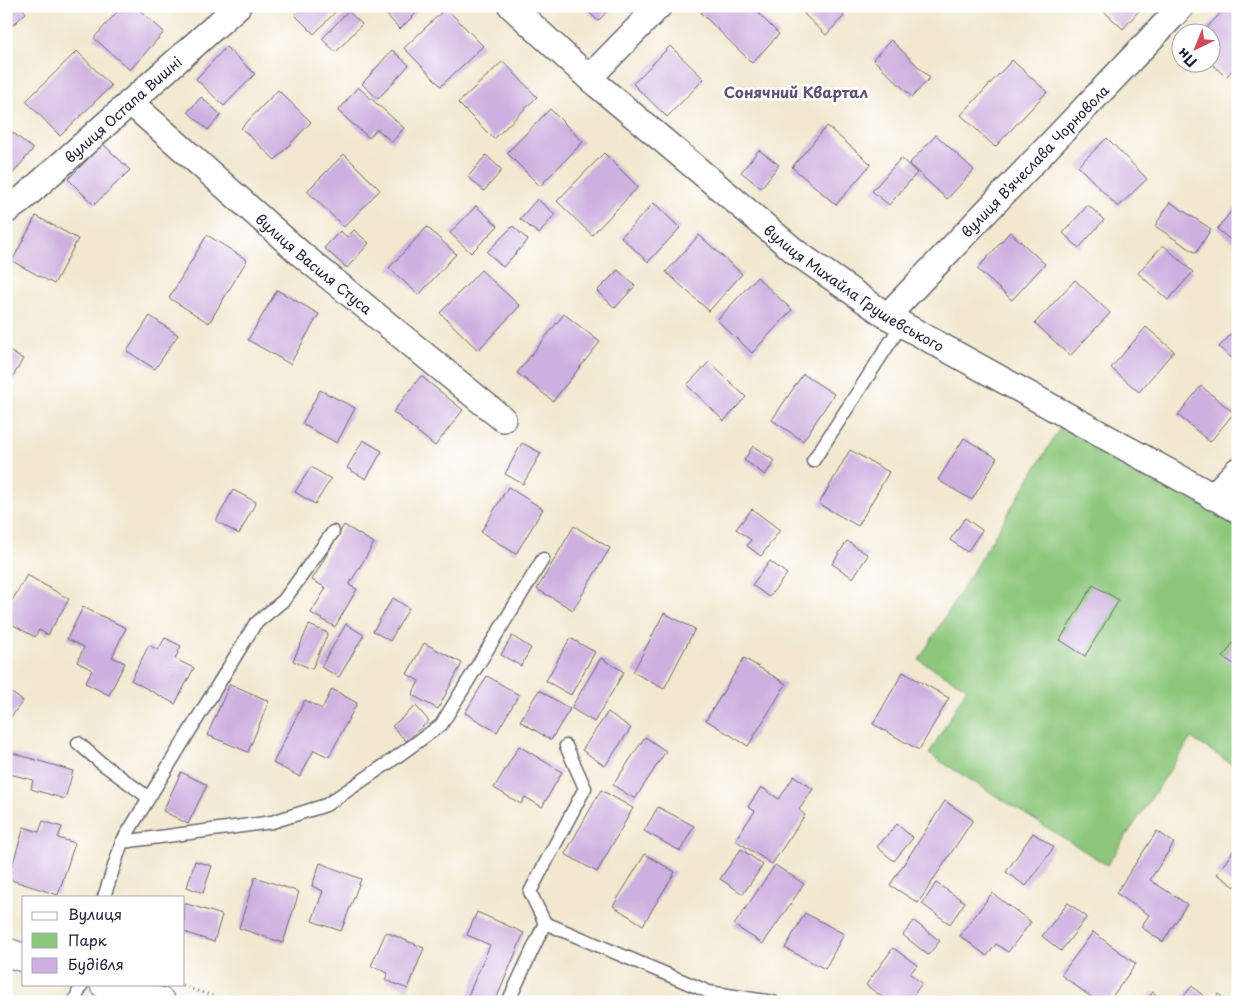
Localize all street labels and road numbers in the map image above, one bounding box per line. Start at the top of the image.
street label: вулиця Остапа Вишні [60,51,186,167]
street label: вулиця Вʼячеслава Чорновола [956,80,1114,242]
street label: вулиця Василя Стуса [251,208,377,319]
street label: вулиця Михайла Грушевського [760,219,948,356]

